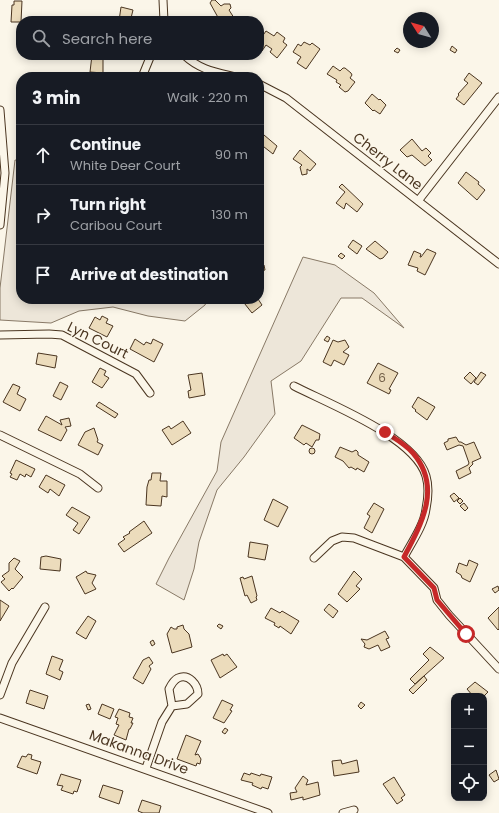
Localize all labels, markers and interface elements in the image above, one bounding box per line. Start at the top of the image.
north arrow [403,12,439,48]
search box [16,16,264,60]
icon: search [30,27,52,49]
text: Search here [62,28,152,49]
text: 3 min [32,86,80,110]
text: Walk · 220 m [167,88,248,107]
street label: Cherry Lane [349,127,427,195]
text: Continue [70,134,141,155]
icon: ahead [32,144,54,166]
text: 90 m [215,145,248,164]
text: White Deer Court [70,156,180,175]
text: Turn right [70,194,146,215]
icon: right [32,204,54,226]
text: 130 m [211,205,248,224]
text: Caribou Court [70,216,162,235]
icon: arrive [32,264,54,286]
text: Arrive at destination [70,264,228,285]
street label: Lyn Court [64,317,132,363]
house number: 6 [378,369,386,386]
route end [376,423,394,441]
route start [457,625,475,643]
map controls [451,693,487,801]
button: + [451,693,487,729]
street label: Makanna Drive [87,725,192,779]
button: − [451,729,487,765]
button: locate [451,765,487,801]

